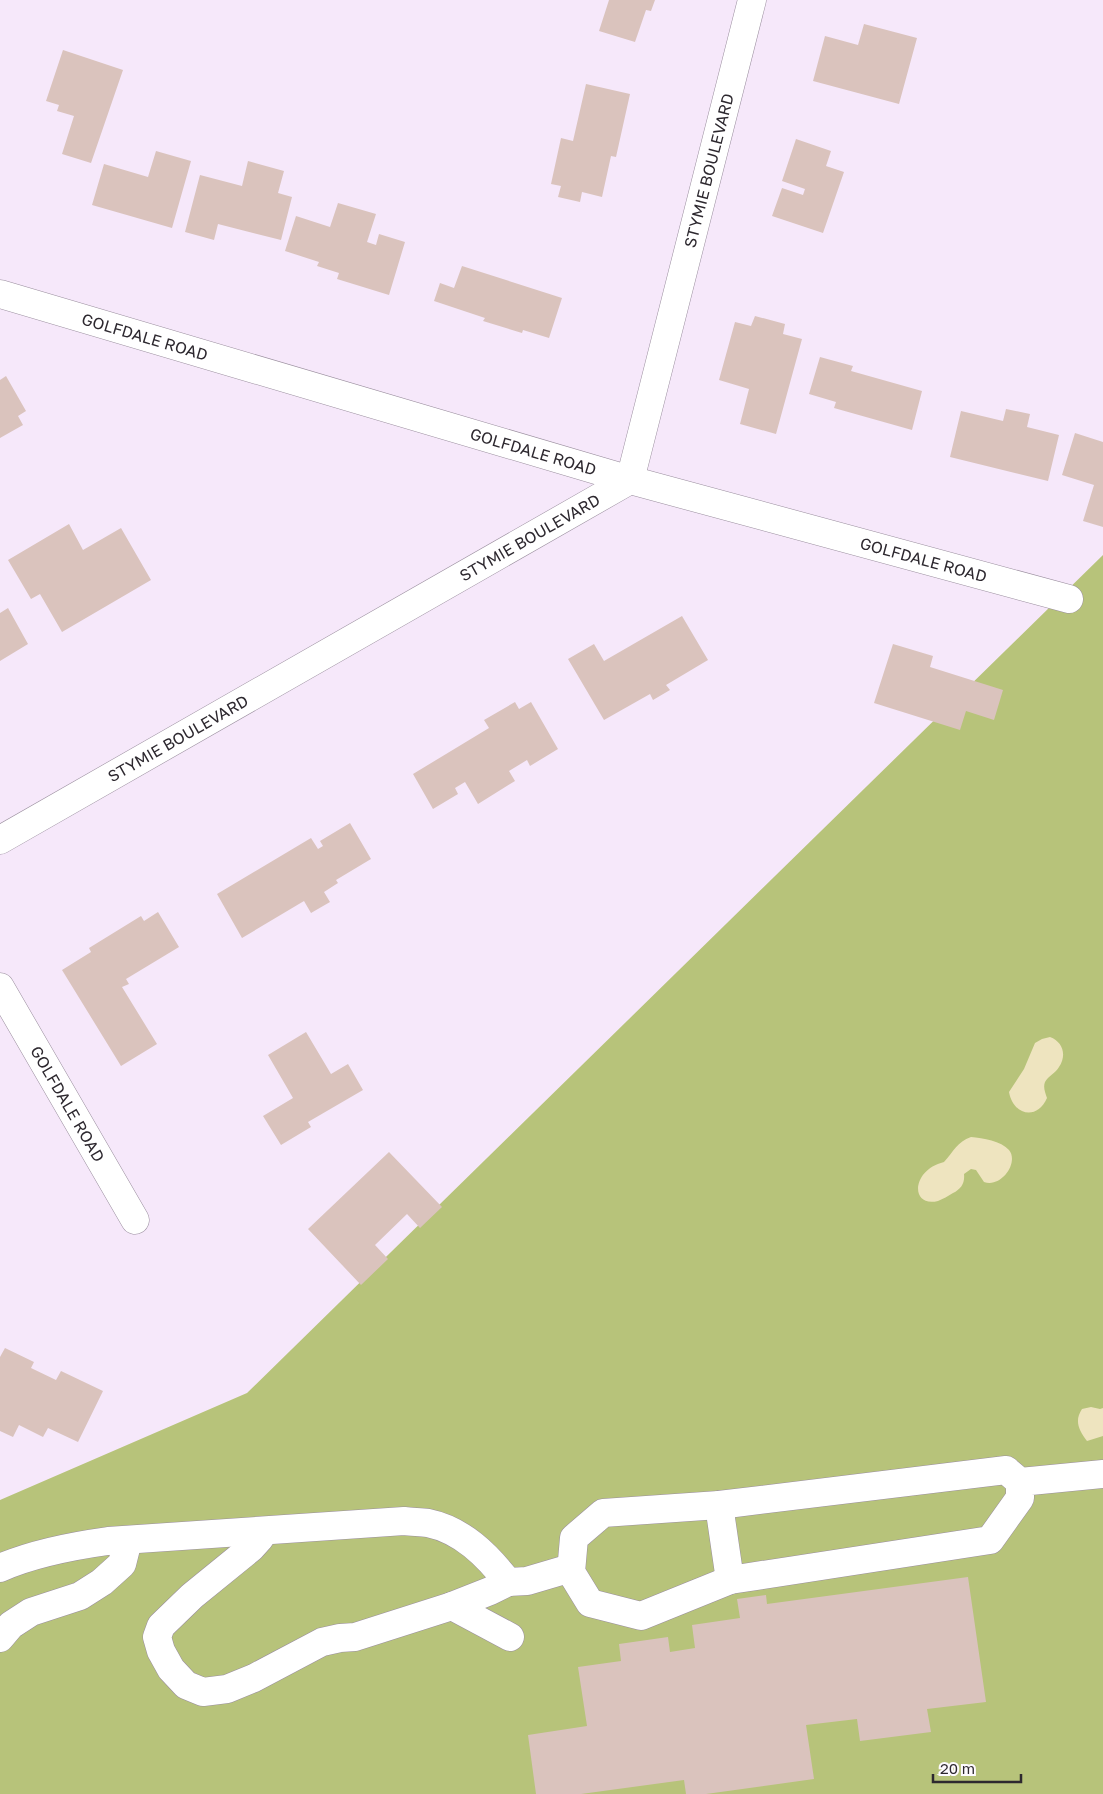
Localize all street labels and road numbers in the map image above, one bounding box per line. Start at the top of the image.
street label: STYMIE BOULEVARD [679,91,738,250]
street label: GOLFDALE ROAD [79,309,210,365]
street label: GOLFDALE ROAD [468,423,599,480]
street label: STYMIE BOULEVARD [456,489,603,585]
street label: GOLFDALE ROAD [858,533,989,586]
street label: STYMIE BOULEVARD [104,690,252,786]
street label: GOLFDALE ROAD [26,1042,109,1165]

